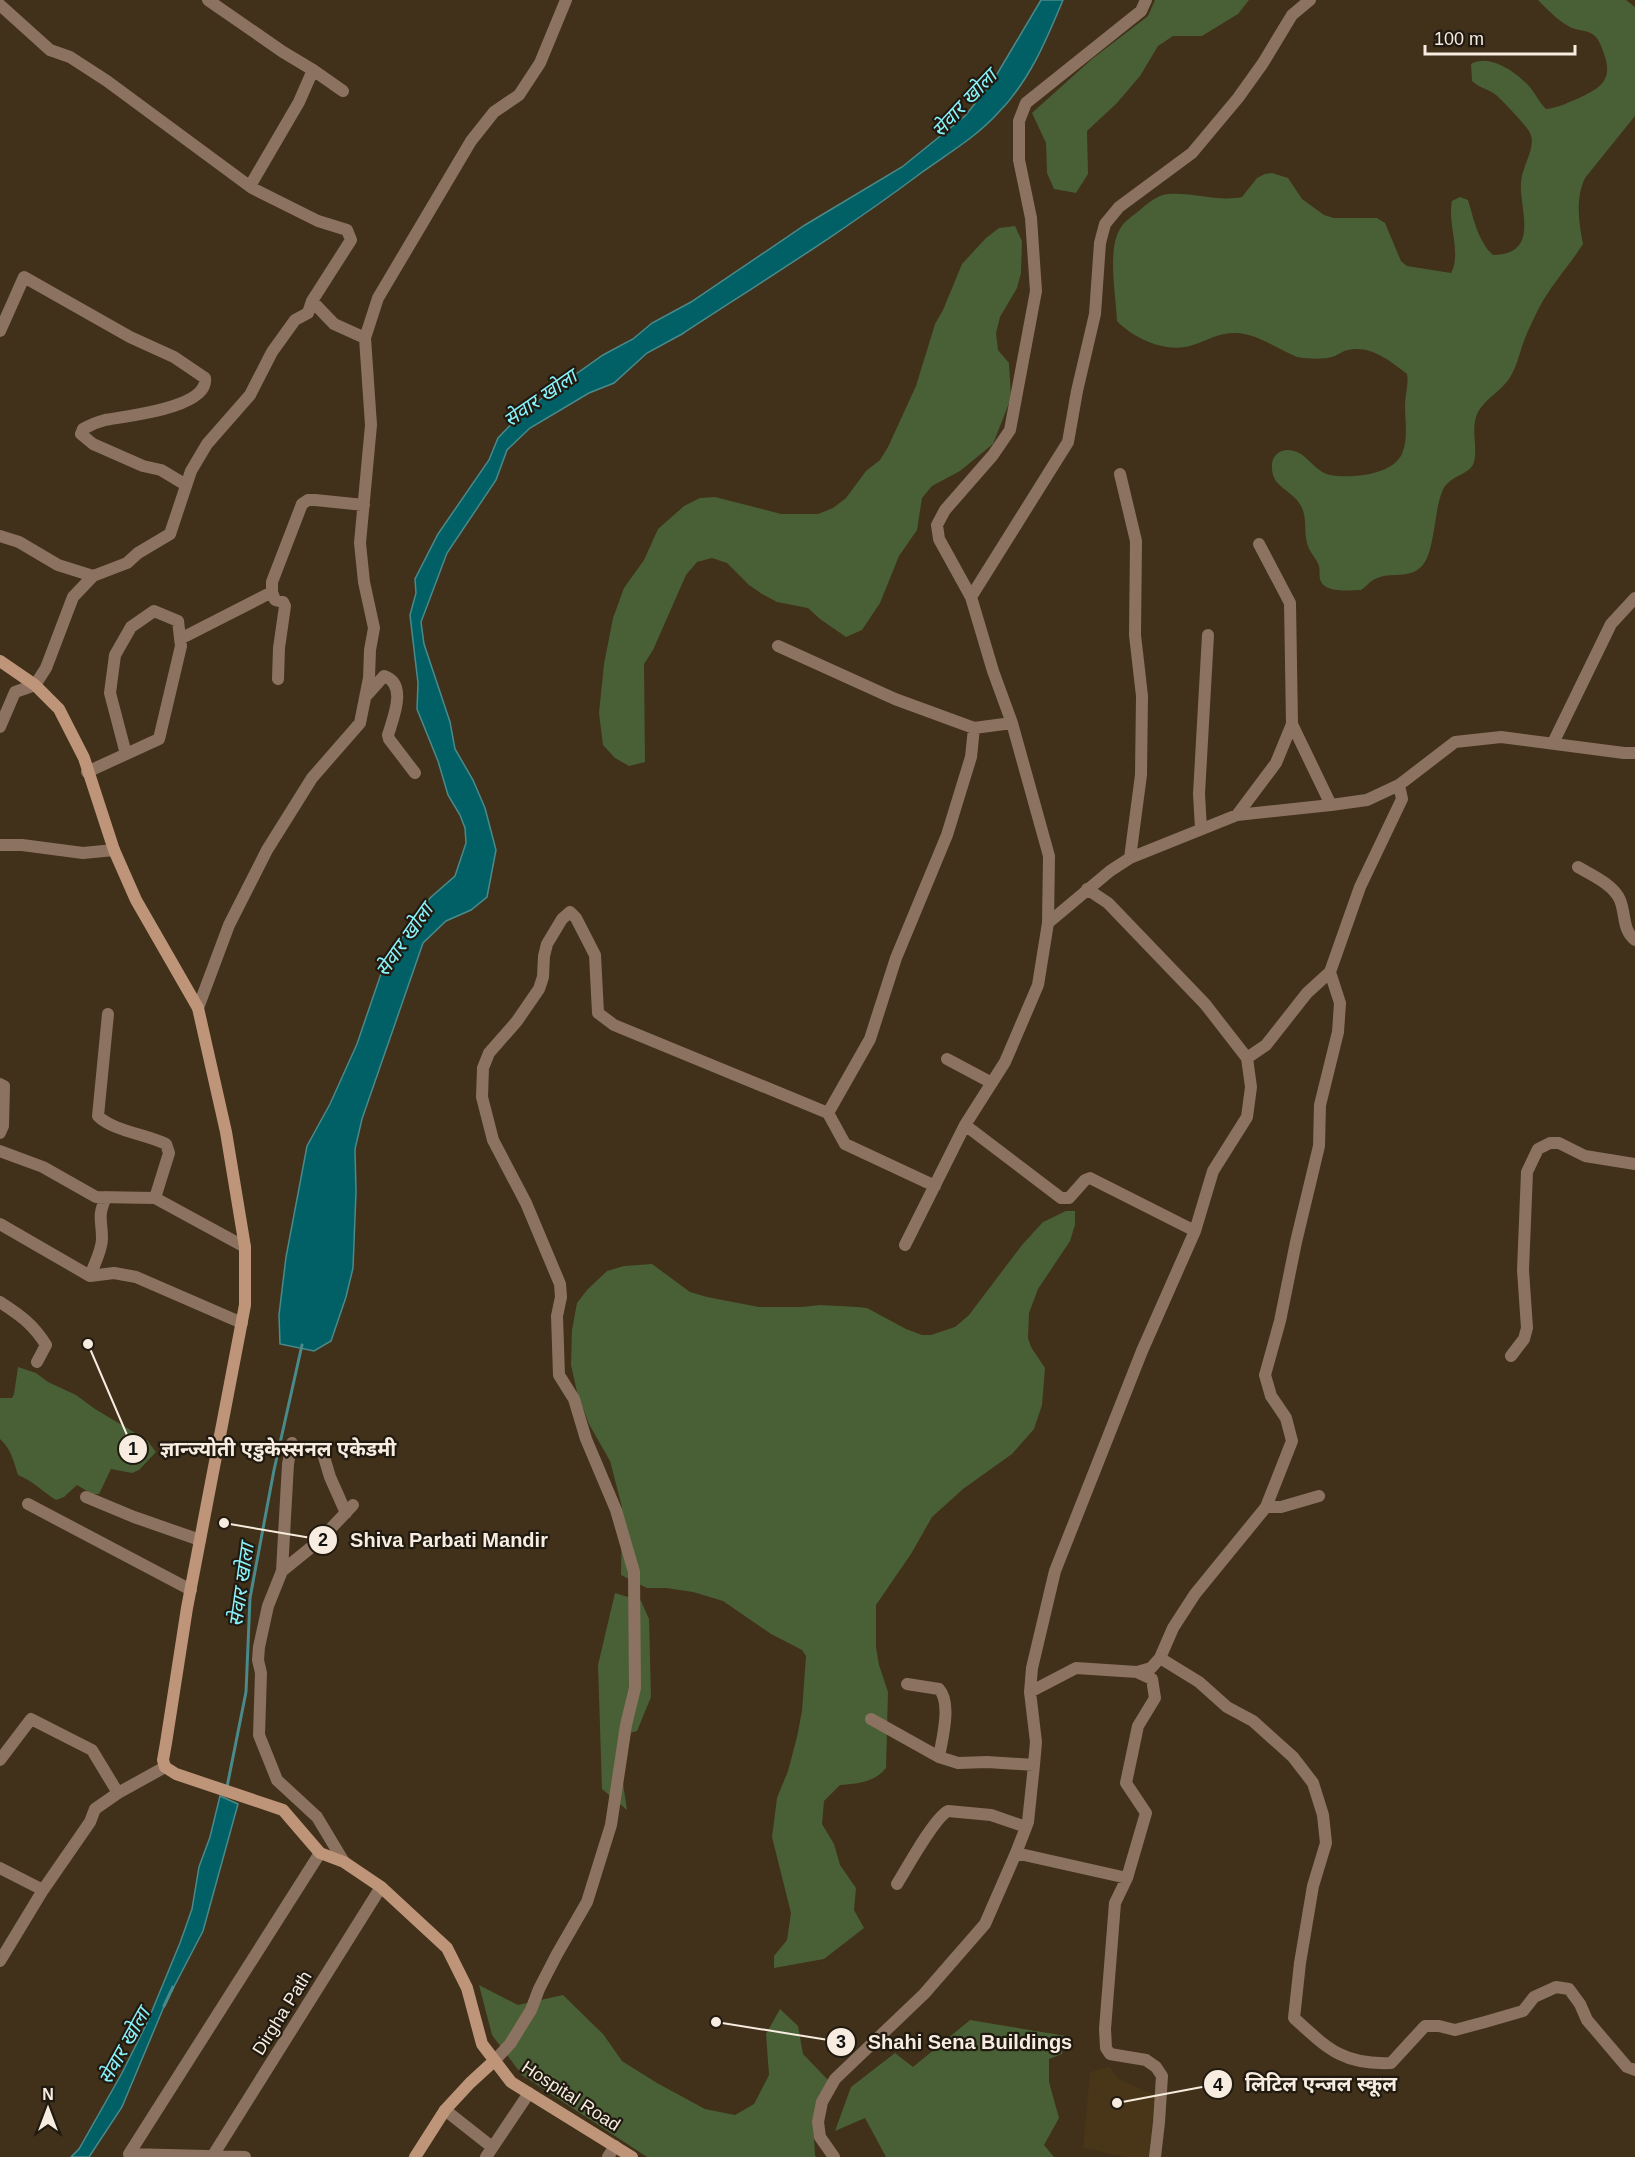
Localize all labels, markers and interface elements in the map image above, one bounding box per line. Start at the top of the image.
scale bar [1425,18,1575,56]
text: 100 m [1434,29,1484,49]
water label: सेवार खोला [927,62,1003,141]
water label: सेवार खोला [499,363,584,431]
water label: सेवार खोला [371,896,439,981]
callout: ज्ञान्ज्योती एडुकेस्सनल एकेडमी [118,1430,408,1468]
text: ज्ञान्ज्योती एडुकेस्सनल एकेडमी [160,1437,397,1462]
text: 1 [128,1439,138,1459]
callout: Shiva Parbati Mandir [308,1521,560,1559]
text: Shiva Parbati Mandir [350,1529,548,1551]
text: 2 [318,1530,328,1550]
water label: सेवार खोला [224,1538,258,1628]
street label: Dirgha Path [248,1967,316,2059]
water label: सेवार खोला [94,2001,156,2088]
callout: Shahi Sena Buildings [826,2023,1084,2061]
text: Shahi Sena Buildings [868,2031,1072,2053]
text: 3 [836,2032,846,2052]
street label: Hospital Road [518,2057,624,2135]
callout: लिटिल एन्जल स्कूल [1203,2065,1409,2103]
text: लिटिल एन्जल स्कूल [1245,2072,1398,2097]
text: 4 [1213,2075,1223,2095]
north arrow [18,2079,78,2139]
text: N [42,2086,54,2103]

